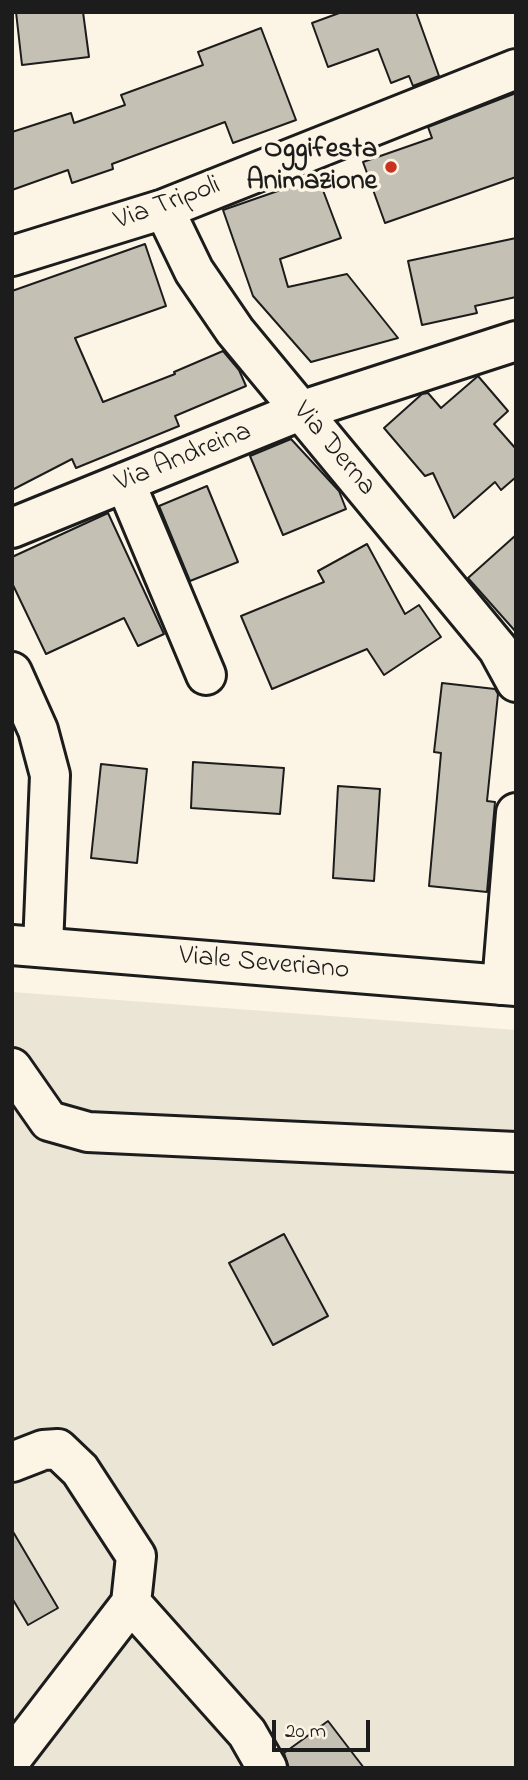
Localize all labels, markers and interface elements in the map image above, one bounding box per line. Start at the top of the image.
place label: Oggifesta Animazione [246,134,377,200]
marker: Oggifesta Animazione [383,159,399,175]
street label: Via Tripoli [110,170,226,240]
street label: Via Derna [284,396,382,504]
street label: Via Andreina [111,417,257,501]
street label: Viale Severiano [177,941,351,989]
scale bar [276,1706,374,1750]
text: 20 m [285,1717,326,1747]

